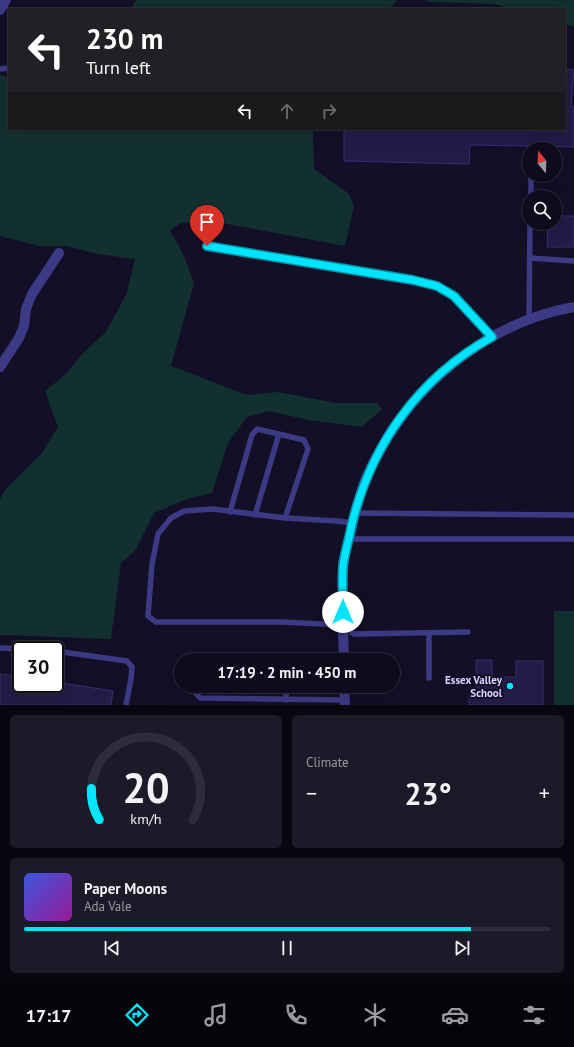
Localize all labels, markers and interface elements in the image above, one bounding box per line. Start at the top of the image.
text: 230 m [86,20,163,57]
icon: left [20,24,72,76]
text: Turn left [86,56,151,79]
icon: left [234,100,256,122]
icon: ahead [276,100,298,122]
icon: right [318,100,340,122]
north arrow [522,142,562,182]
map controls [522,142,562,230]
button: search [522,190,562,230]
pin [190,205,224,246]
icon: arrive [196,211,218,233]
position arrow [322,591,364,633]
speed limit sign: 30 [12,641,64,693]
text: 17:19 · 2 min · 450 m [218,663,356,682]
place label: Essex Valley School [445,673,503,700]
marker: Essex Valley School [505,681,515,691]
text: Climate [306,754,349,771]
text: 20 [122,760,170,813]
text: 23° [404,774,452,813]
text: − [306,779,317,807]
text: + [539,779,550,807]
text: km/h [130,808,162,827]
text: Paper Moons [84,879,167,898]
text: Ada Vale [84,898,132,915]
icon: previous [101,937,123,959]
icon: pause [276,937,298,959]
icon: next [451,937,473,959]
icon: directions [123,1001,151,1029]
icon: music [202,1001,230,1029]
icon: phone [282,1001,310,1029]
icon: climate [361,1001,389,1029]
icon: car [441,1001,469,1029]
icon: filters [520,1001,548,1029]
text: 17:17 [26,1004,71,1027]

